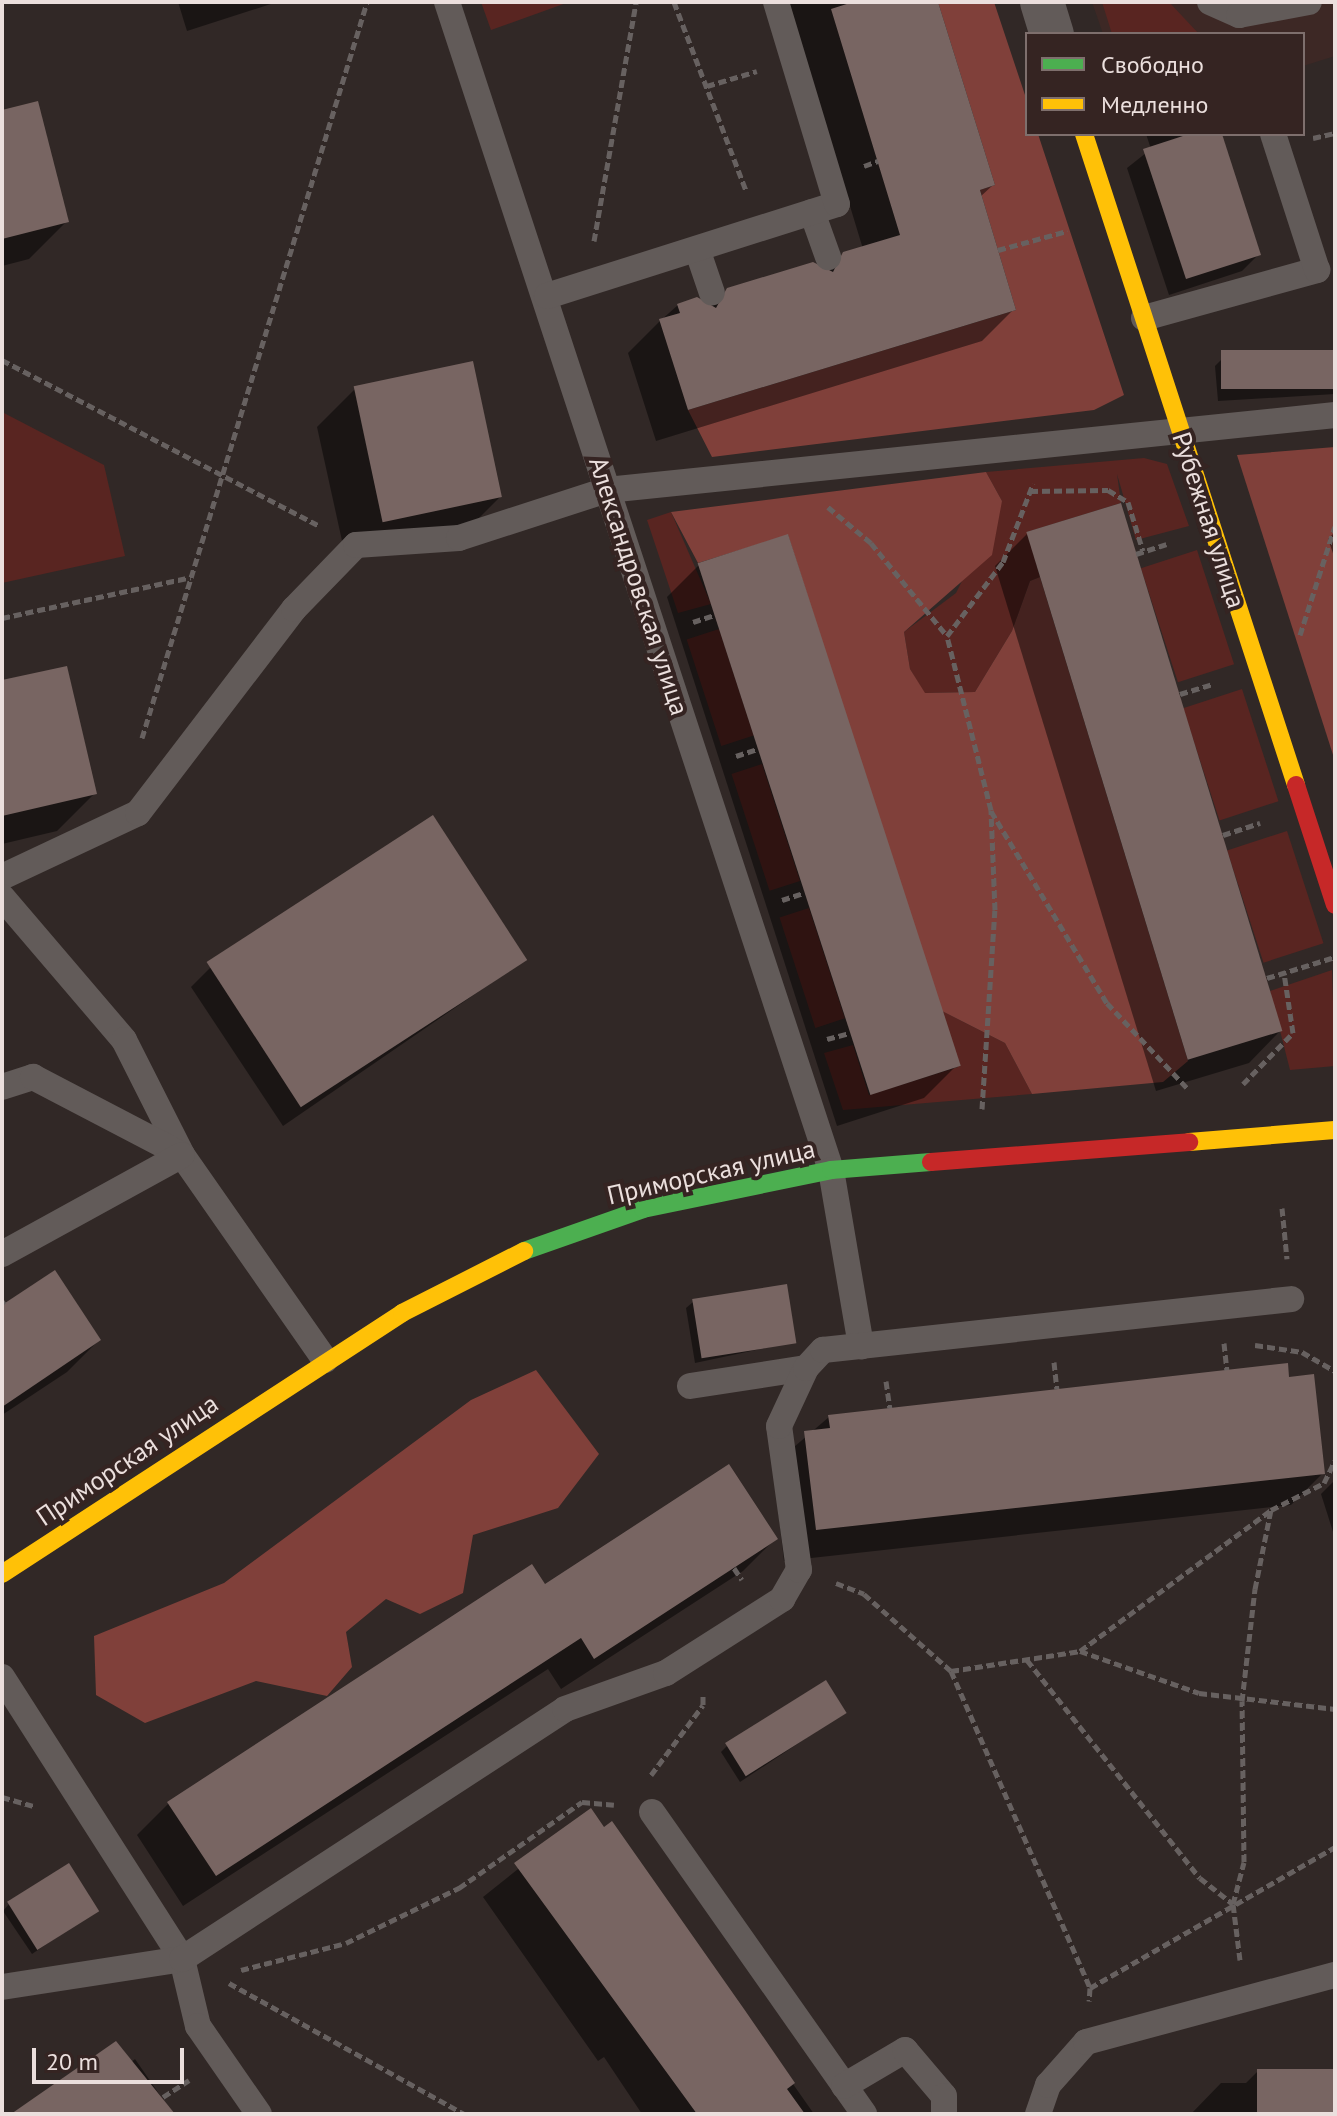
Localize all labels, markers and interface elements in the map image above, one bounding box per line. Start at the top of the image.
legend [1025,32,1305,136]
text: Свободно [1101,49,1204,80]
text: Медленно [1101,89,1208,120]
street label: Рубежная улица [1166,428,1252,612]
street label: Александровская улица [582,453,696,719]
street label: Приморская улица [604,1133,818,1211]
street label: Приморская улица [30,1388,224,1532]
scale bar [36,2032,188,2082]
text: 20 m [46,2046,98,2077]

